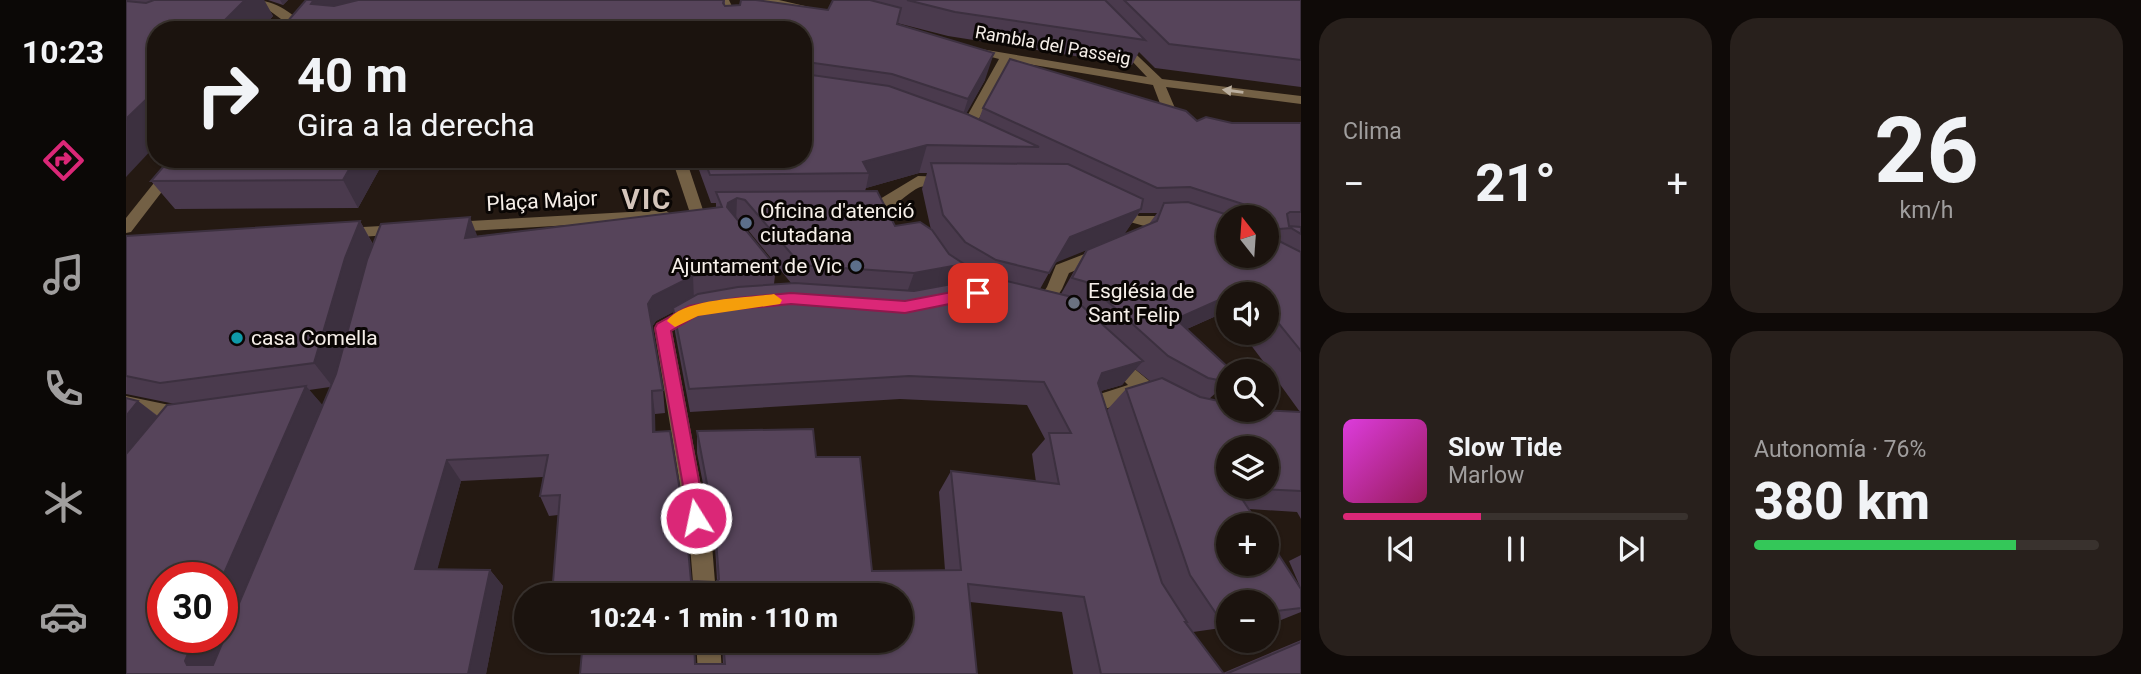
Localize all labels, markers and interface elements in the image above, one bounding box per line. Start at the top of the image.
street label: Rambla del Passeig [974,21,1132,69]
text: 10:23 [22,33,104,71]
text: 40 m [297,47,408,104]
icon: right [182,49,273,140]
one-way arrow [1222,85,1244,96]
text: 26 [1874,98,1979,204]
text: Gira a la derecha [297,106,535,144]
text: Clima [1343,118,1402,145]
icon: directions [39,136,88,185]
text: 21° [1475,153,1556,214]
text: − [1343,162,1365,206]
text: + [1666,162,1688,206]
district label: VIC [622,183,672,216]
street label: Plaça Major [486,186,598,216]
text: km/h [1900,197,1954,224]
place label: Oficina d'atenció ciutadana [760,199,915,247]
north arrow [1216,205,1279,268]
map controls [1216,205,1279,653]
marker: Oficina d'atenció ciutadana [738,215,754,231]
icon: music [39,250,88,299]
place label: Ajuntament de Vic [671,254,842,278]
marker: Ajuntament de Vic [848,258,864,274]
pin [948,263,1008,323]
icon: arrive [959,274,997,312]
place label: Església de Sant Felip [1088,279,1194,327]
button: sound [1216,282,1279,345]
marker: Església de Sant Felip [1066,295,1082,311]
place label: casa Comella [251,326,378,350]
marker: casa Comella [229,330,245,346]
button: search [1216,359,1279,422]
icon: phone [39,364,88,413]
text: Slow Tide [1448,432,1562,462]
button: layers [1216,436,1279,499]
text: Autonomía · 76% [1754,436,1926,463]
text: Marlow [1448,462,1524,489]
text: 380 km [1754,471,1930,532]
icon: climate [39,478,88,527]
position arrow [659,481,733,555]
button: + [1216,513,1279,576]
icon: previous [1382,530,1420,568]
icon: pause [1497,530,1535,568]
icon: next [1612,530,1650,568]
speed limit sign: 30 [147,562,238,653]
button: − [1216,590,1279,653]
icon: car [39,592,88,641]
text: 10:24 · 1 min · 110 m [589,603,838,633]

